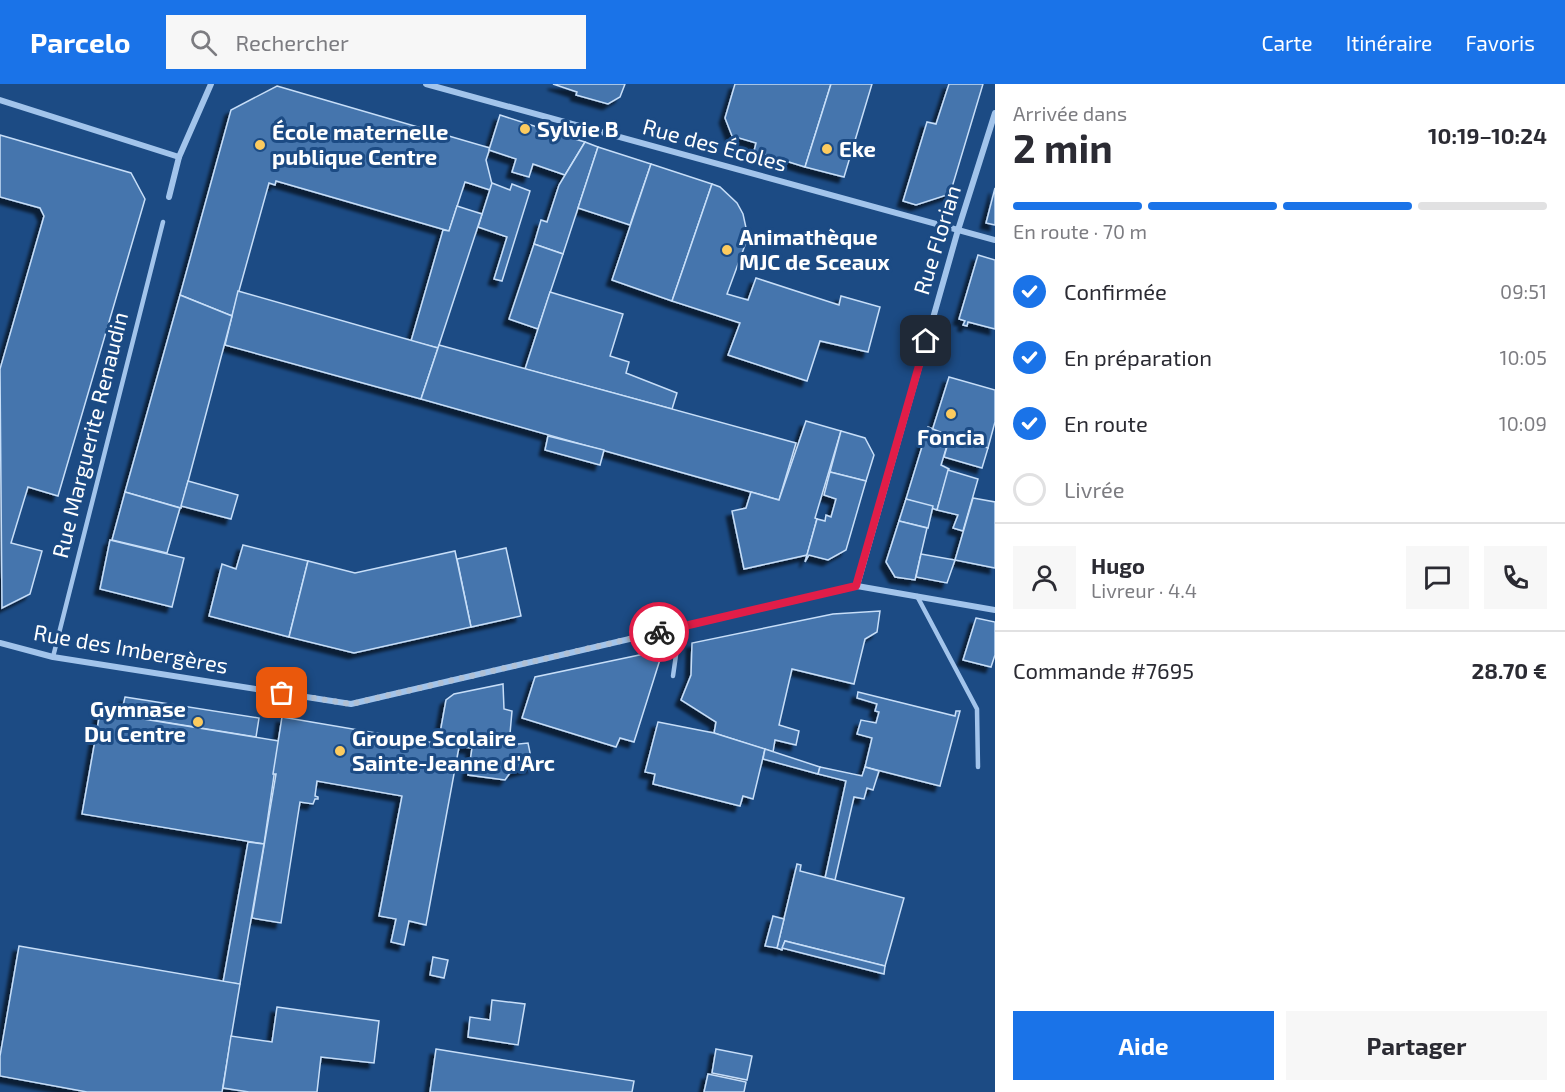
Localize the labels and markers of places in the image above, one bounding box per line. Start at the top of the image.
place label: Sylvie B [537,115,619,142]
place label: École maternelle publique Centre [272,118,448,169]
marker: Sylvie B [518,122,532,136]
place label: Eke [839,135,876,161]
marker: École maternelle publique Centre [253,138,267,152]
marker: Eke [820,142,834,156]
place label: Animathèque MJC de Sceaux [739,223,890,274]
marker: Animathèque MJC de Sceaux [720,243,734,257]
pin [900,315,951,366]
marker: Foncia [944,407,958,421]
place label: Foncia [917,423,985,449]
pin [256,667,307,718]
place label: Gymnase Du Centre [84,695,186,746]
marker: Gymnase Du Centre [191,715,205,729]
place label: Groupe Scolaire Sainte-Jeanne d'Arc [352,724,555,775]
marker: Groupe Scolaire Sainte-Jeanne d'Arc [333,744,347,758]

